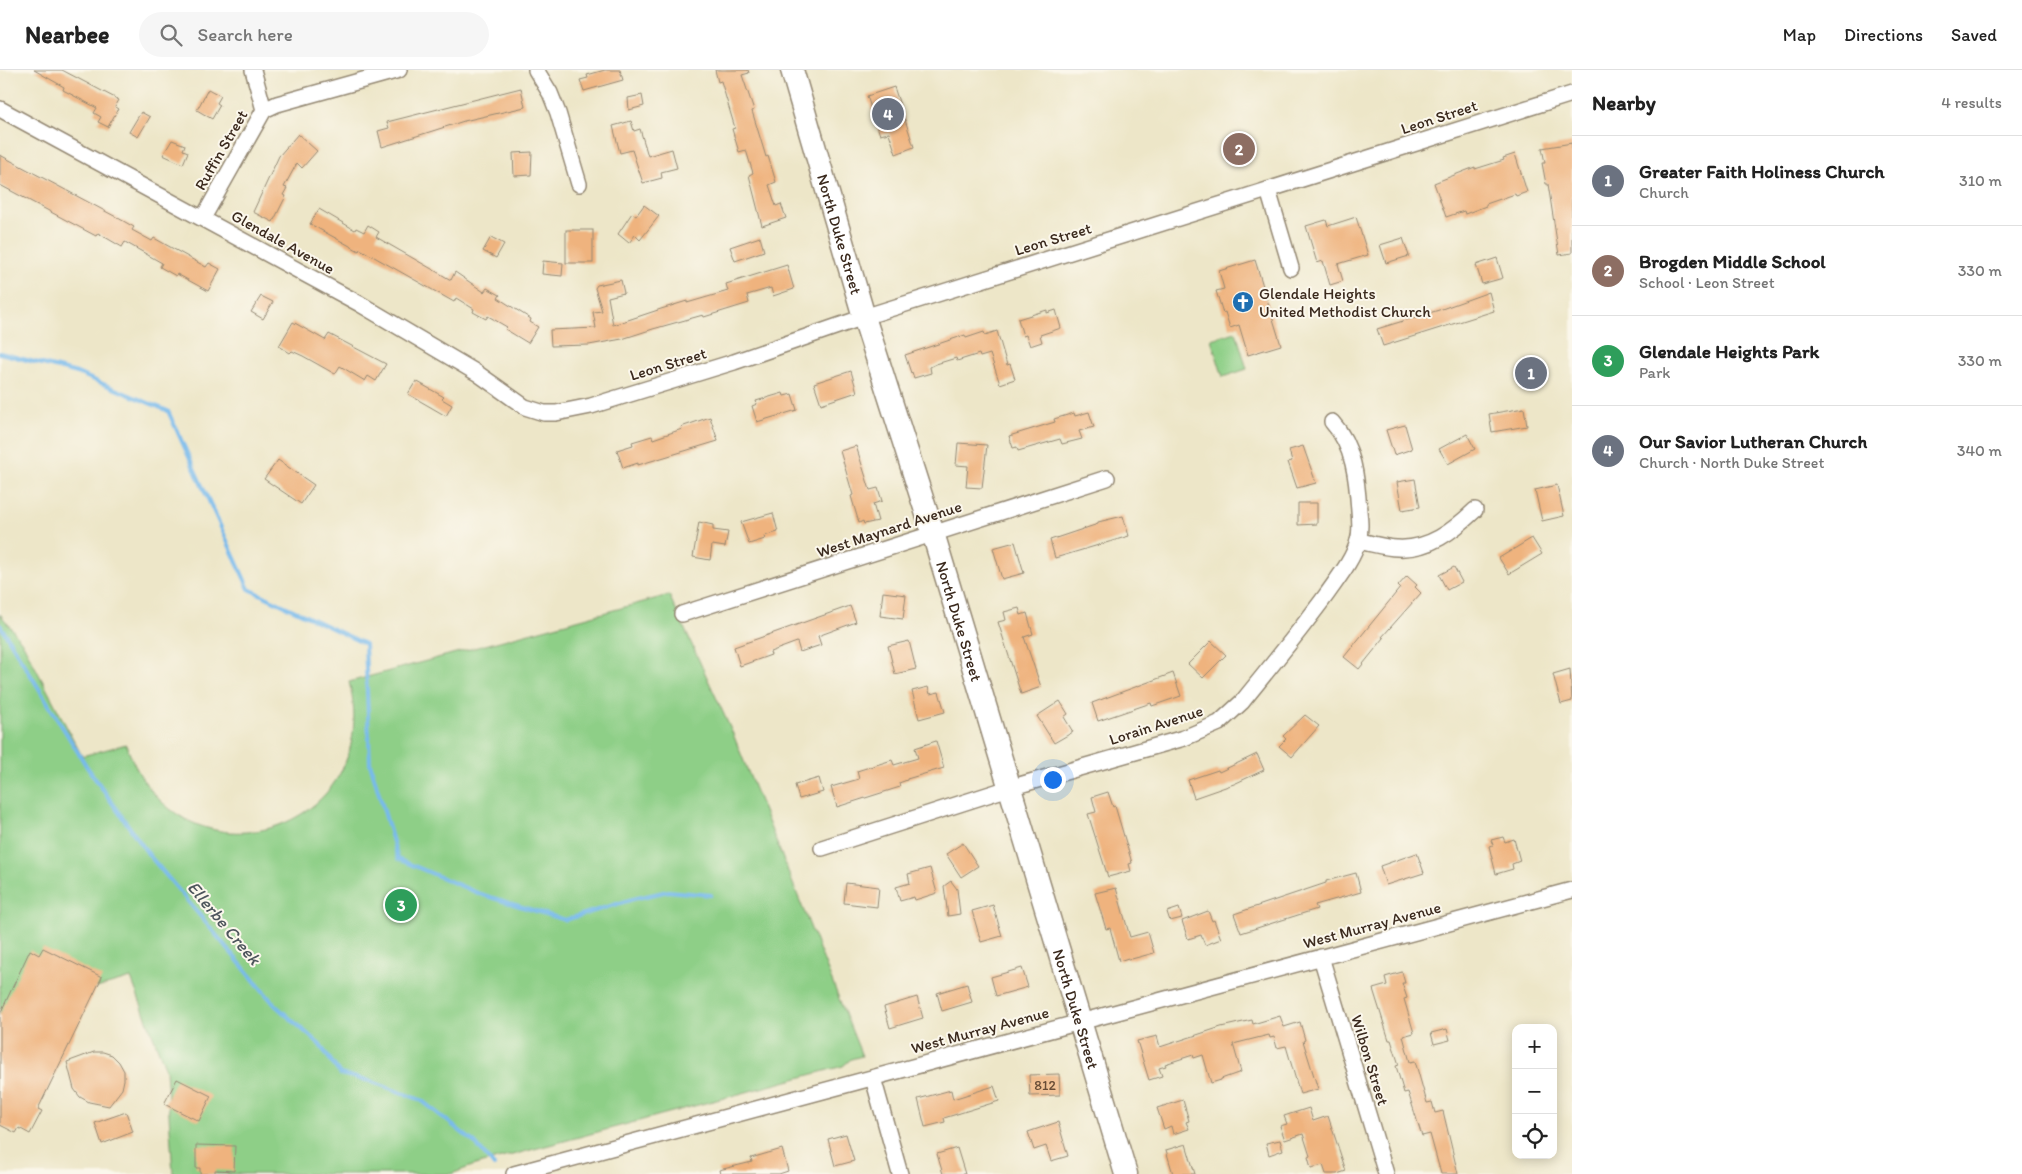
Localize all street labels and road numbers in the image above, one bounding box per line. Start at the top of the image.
street label: Leon Street [1398,96,1480,138]
street label: Ruffin Street [190,107,252,193]
street label: North Duke Street [813,172,866,297]
street label: Glendale Avenue [228,206,338,278]
street label: Leon Street [1012,218,1094,260]
street label: Leon Street [627,343,709,385]
street label: West Maynard Avenue [814,496,964,561]
street label: North Duke Street [932,559,987,683]
street label: Lorain Avenue [1107,701,1206,749]
street label: West Murray Avenue [1301,897,1443,953]
street label: North Duke Street [1049,946,1103,1071]
street label: West Murray Avenue [909,1002,1051,1058]
street label: Wilbon Street [1347,1012,1393,1108]

